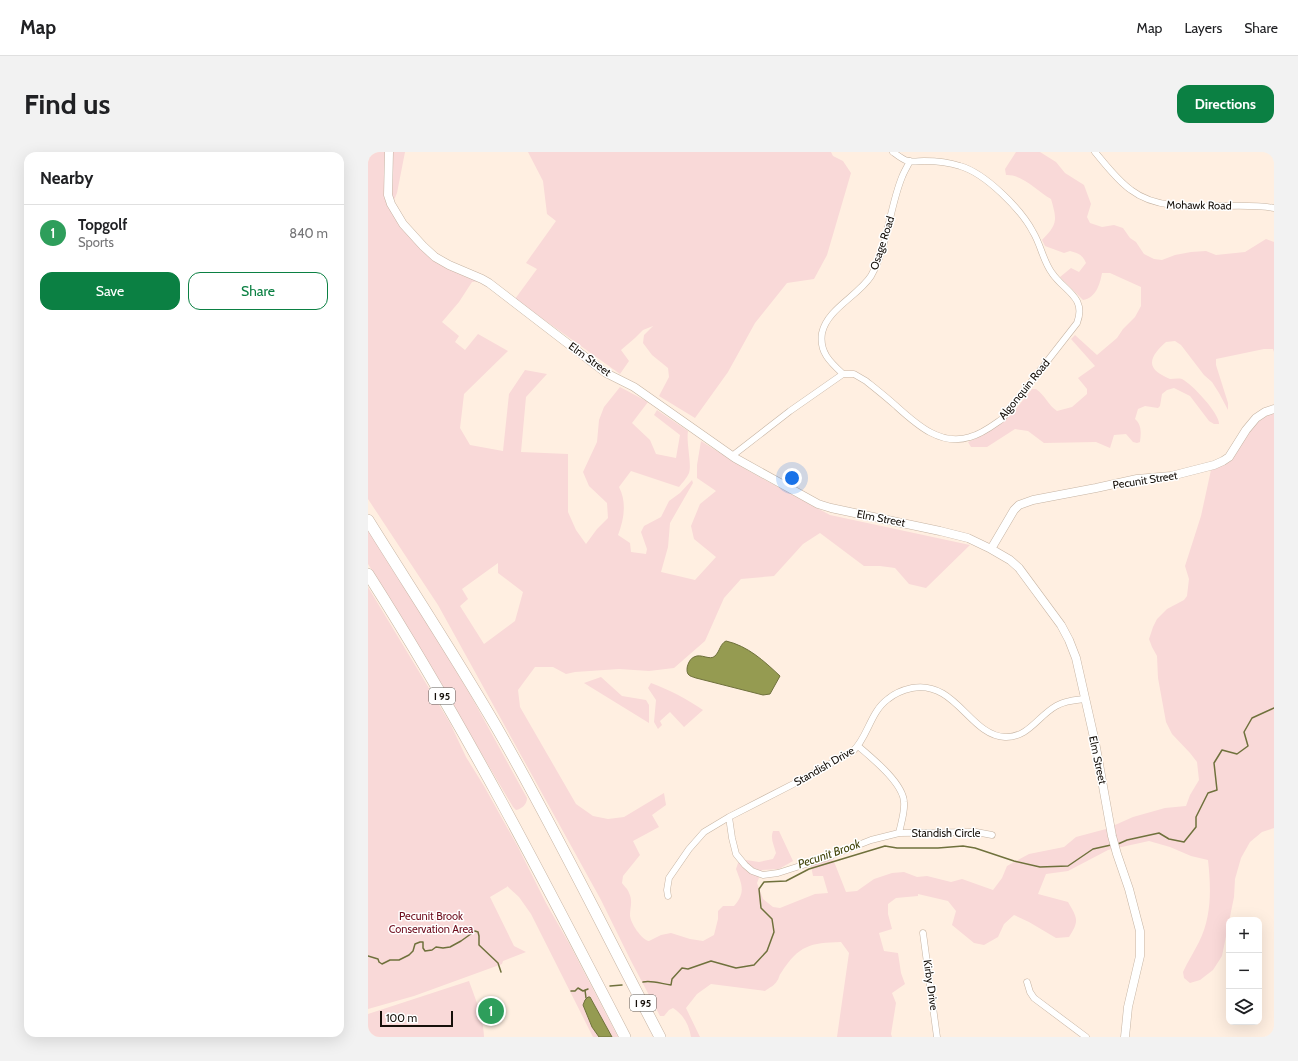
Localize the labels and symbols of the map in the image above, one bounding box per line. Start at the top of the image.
street label: Mohawk Road [1166,197,1232,213]
street label: Osage Road [867,214,897,272]
street label: Elm Street [566,339,614,379]
street label: Algonquin Road [995,356,1053,422]
your location [782,468,802,488]
street label: Pecunit Street [1112,468,1179,492]
street label: Elm Street [856,506,907,530]
road number: I 95 [429,688,455,704]
street label: Elm Street [1086,735,1110,786]
street label: Standish Drive [791,743,857,789]
street label: Standish Circle [912,826,981,840]
water label: Pecunit Brook [795,836,863,871]
park label: Pecunit Brook Conservation Area [389,909,474,936]
street label: Kirby Drive [921,959,942,1012]
road number: I 95 [630,995,656,1011]
pin: 1 [478,996,504,1026]
scale bar [380,1009,453,1028]

